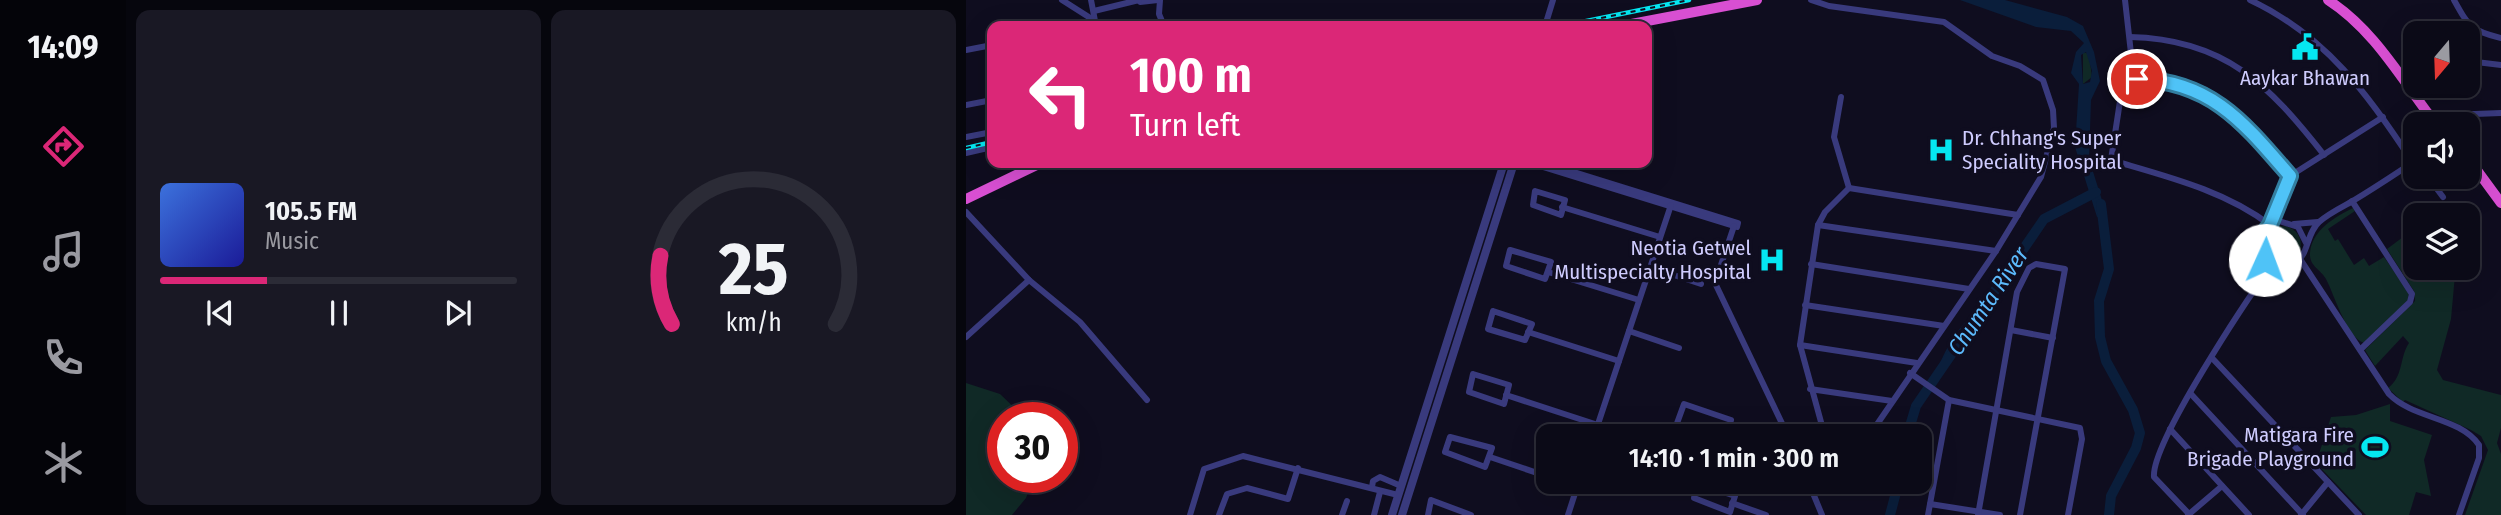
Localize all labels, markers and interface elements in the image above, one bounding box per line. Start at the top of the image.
north arrow [2403,21,2480,98]
map controls [2403,21,2480,280]
text: 14:09 [27,28,99,66]
public building icon: Aaykar Bhawan [2290,32,2320,62]
text: 100 m [1130,46,1252,105]
icon: left [1015,49,1106,140]
pin [2107,49,2167,109]
icon: arrive [2118,60,2156,98]
place label: Aaykar Bhawan [2240,65,2370,91]
text: Turn left [1130,106,1240,144]
button: sound [2403,112,2480,189]
icon: directions [39,122,88,171]
place label: Dr. Chhang's Super Speciality Hospital [1962,125,2122,175]
hospital icon: Dr. Chhang's Super Speciality Hospital [1926,135,1956,165]
text: 105.5 FM [265,196,357,227]
button: layers [2403,203,2480,280]
position arrow [2228,223,2302,297]
text: 25 [718,226,788,313]
icon: music [39,227,88,276]
text: Music [265,227,319,255]
place label: Neotia Getwel Multispecialty Hospital [1554,235,1751,285]
water label: Chumta River [1942,241,2035,360]
hospital icon: Neotia Getwel Multispecialty Hospital [1757,245,1787,275]
icon: previous [201,294,239,332]
icon: pause [320,294,358,332]
icon: next [439,294,477,332]
text: km/h [726,307,781,337]
icon: phone [39,333,88,382]
speed limit sign: 30 [987,402,1078,493]
place label: Matigara Fire Brigade Playground [2187,422,2354,472]
sports icon: Matigara Fire Brigade Playground [2360,432,2390,462]
icon: climate [39,438,88,487]
text: 14:10 · 1 min · 300 m [1629,443,1839,474]

